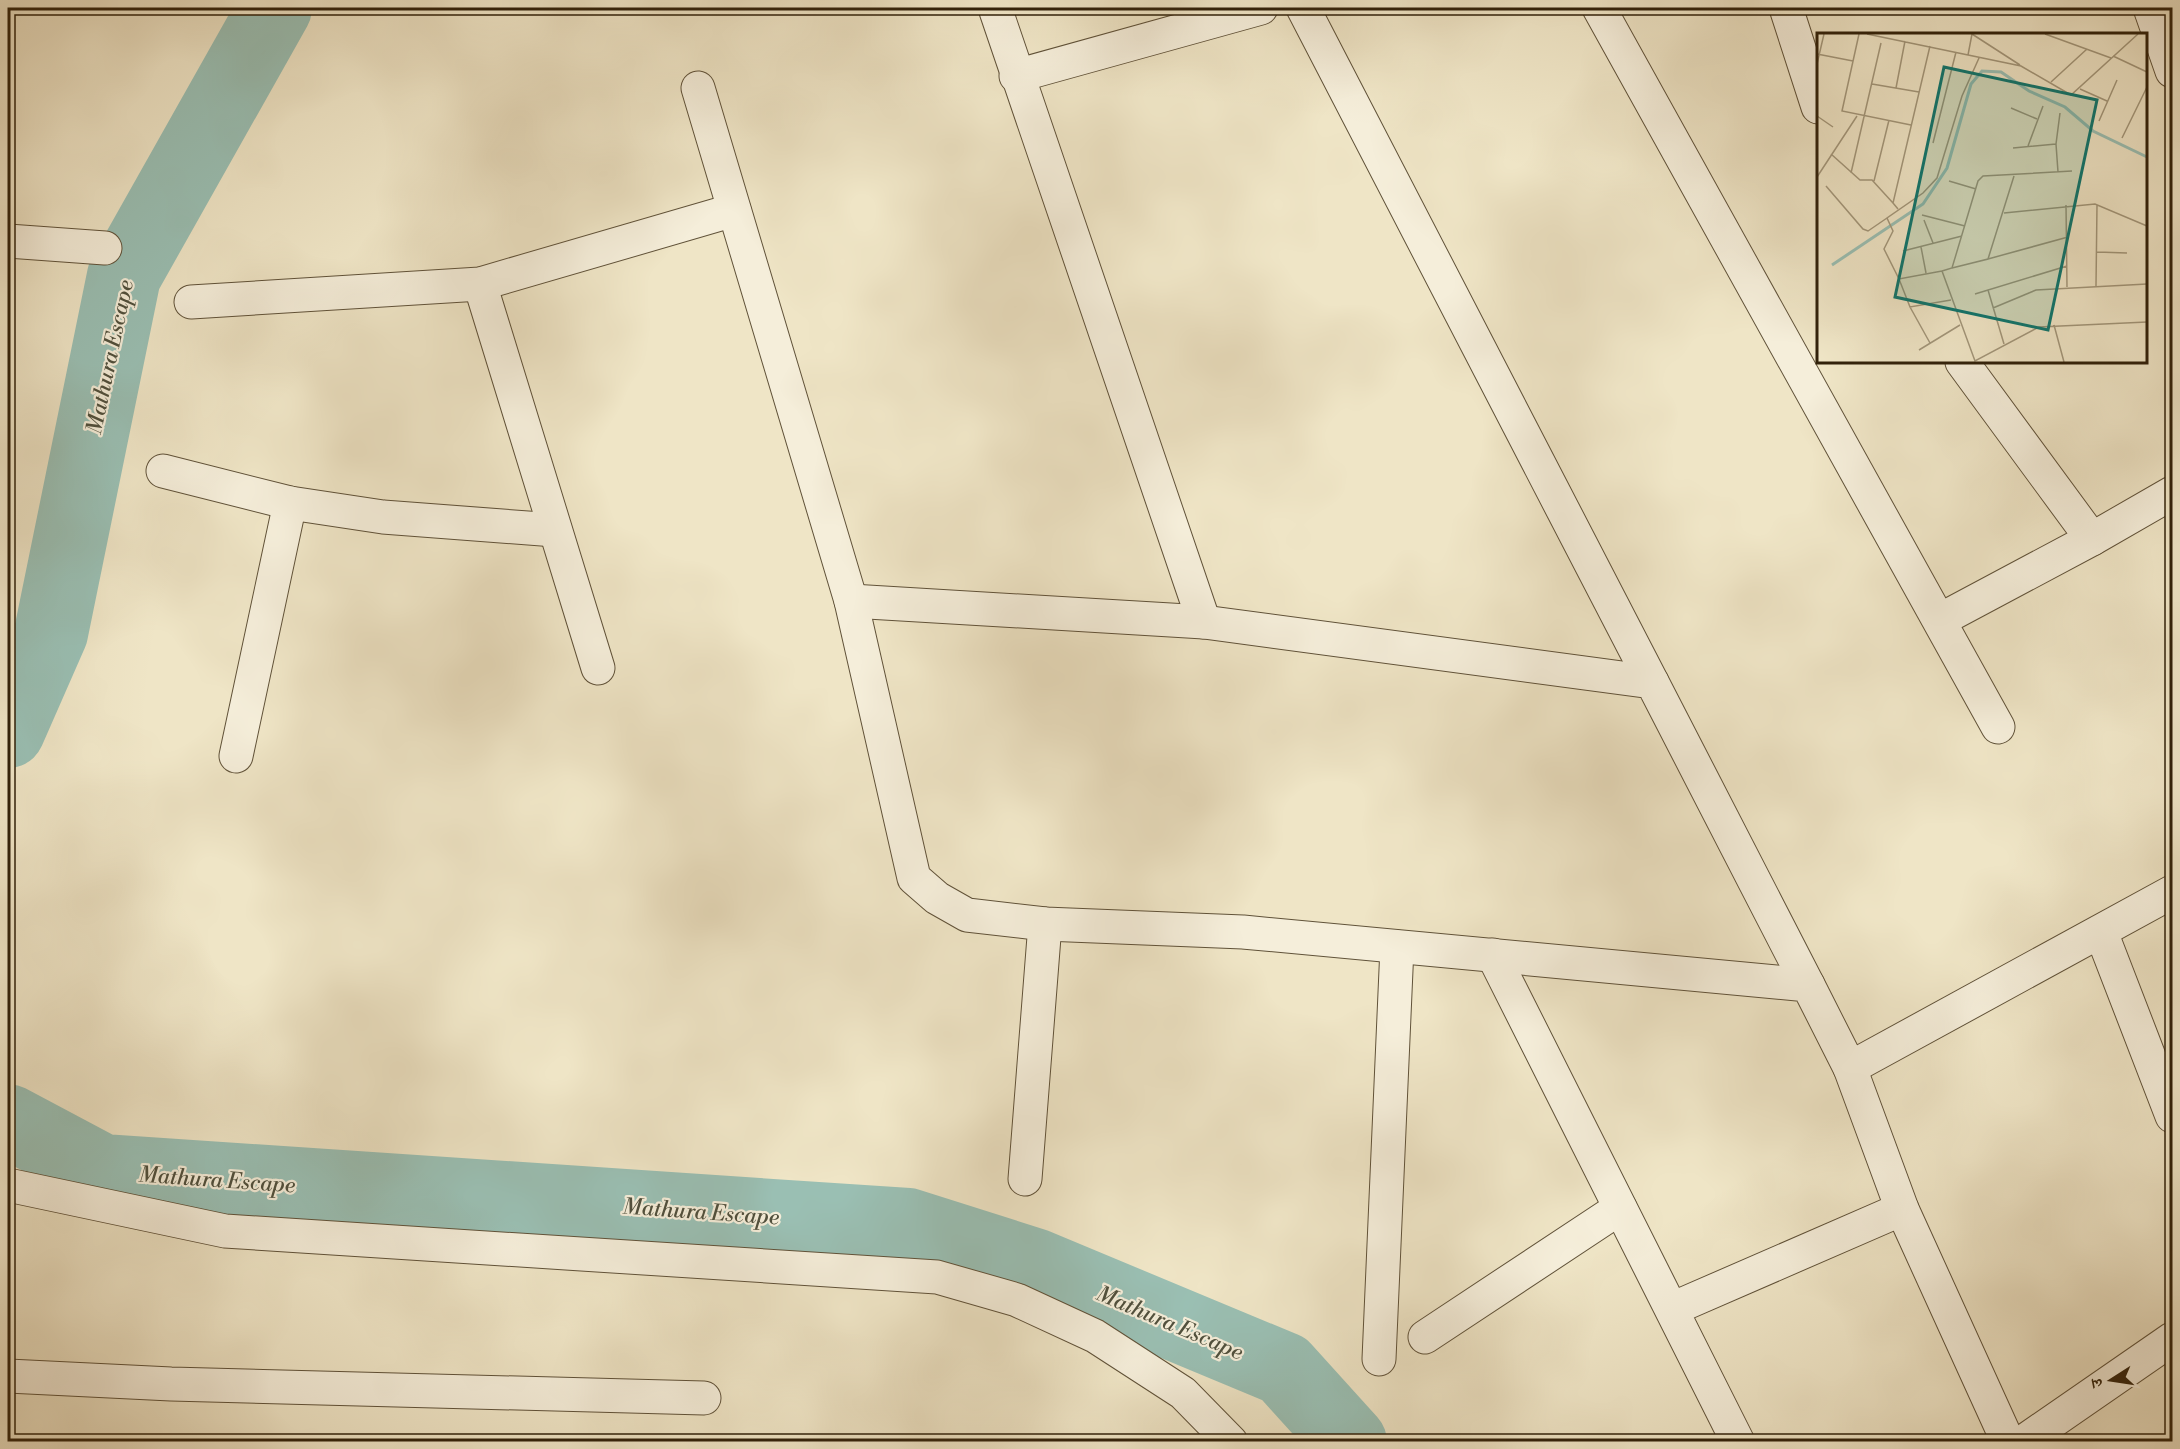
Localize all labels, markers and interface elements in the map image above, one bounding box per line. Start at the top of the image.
inset map [1817,33,2147,363]
water label: Mathura Escape [81,278,140,437]
water label: Mathura Escape [138,1162,296,1199]
water label: Mathura Escape [622,1194,780,1231]
water label: Mathura Escape [1092,1280,1247,1367]
north arrow [2081,1350,2141,1410]
text: उ [2086,1375,2108,1390]

